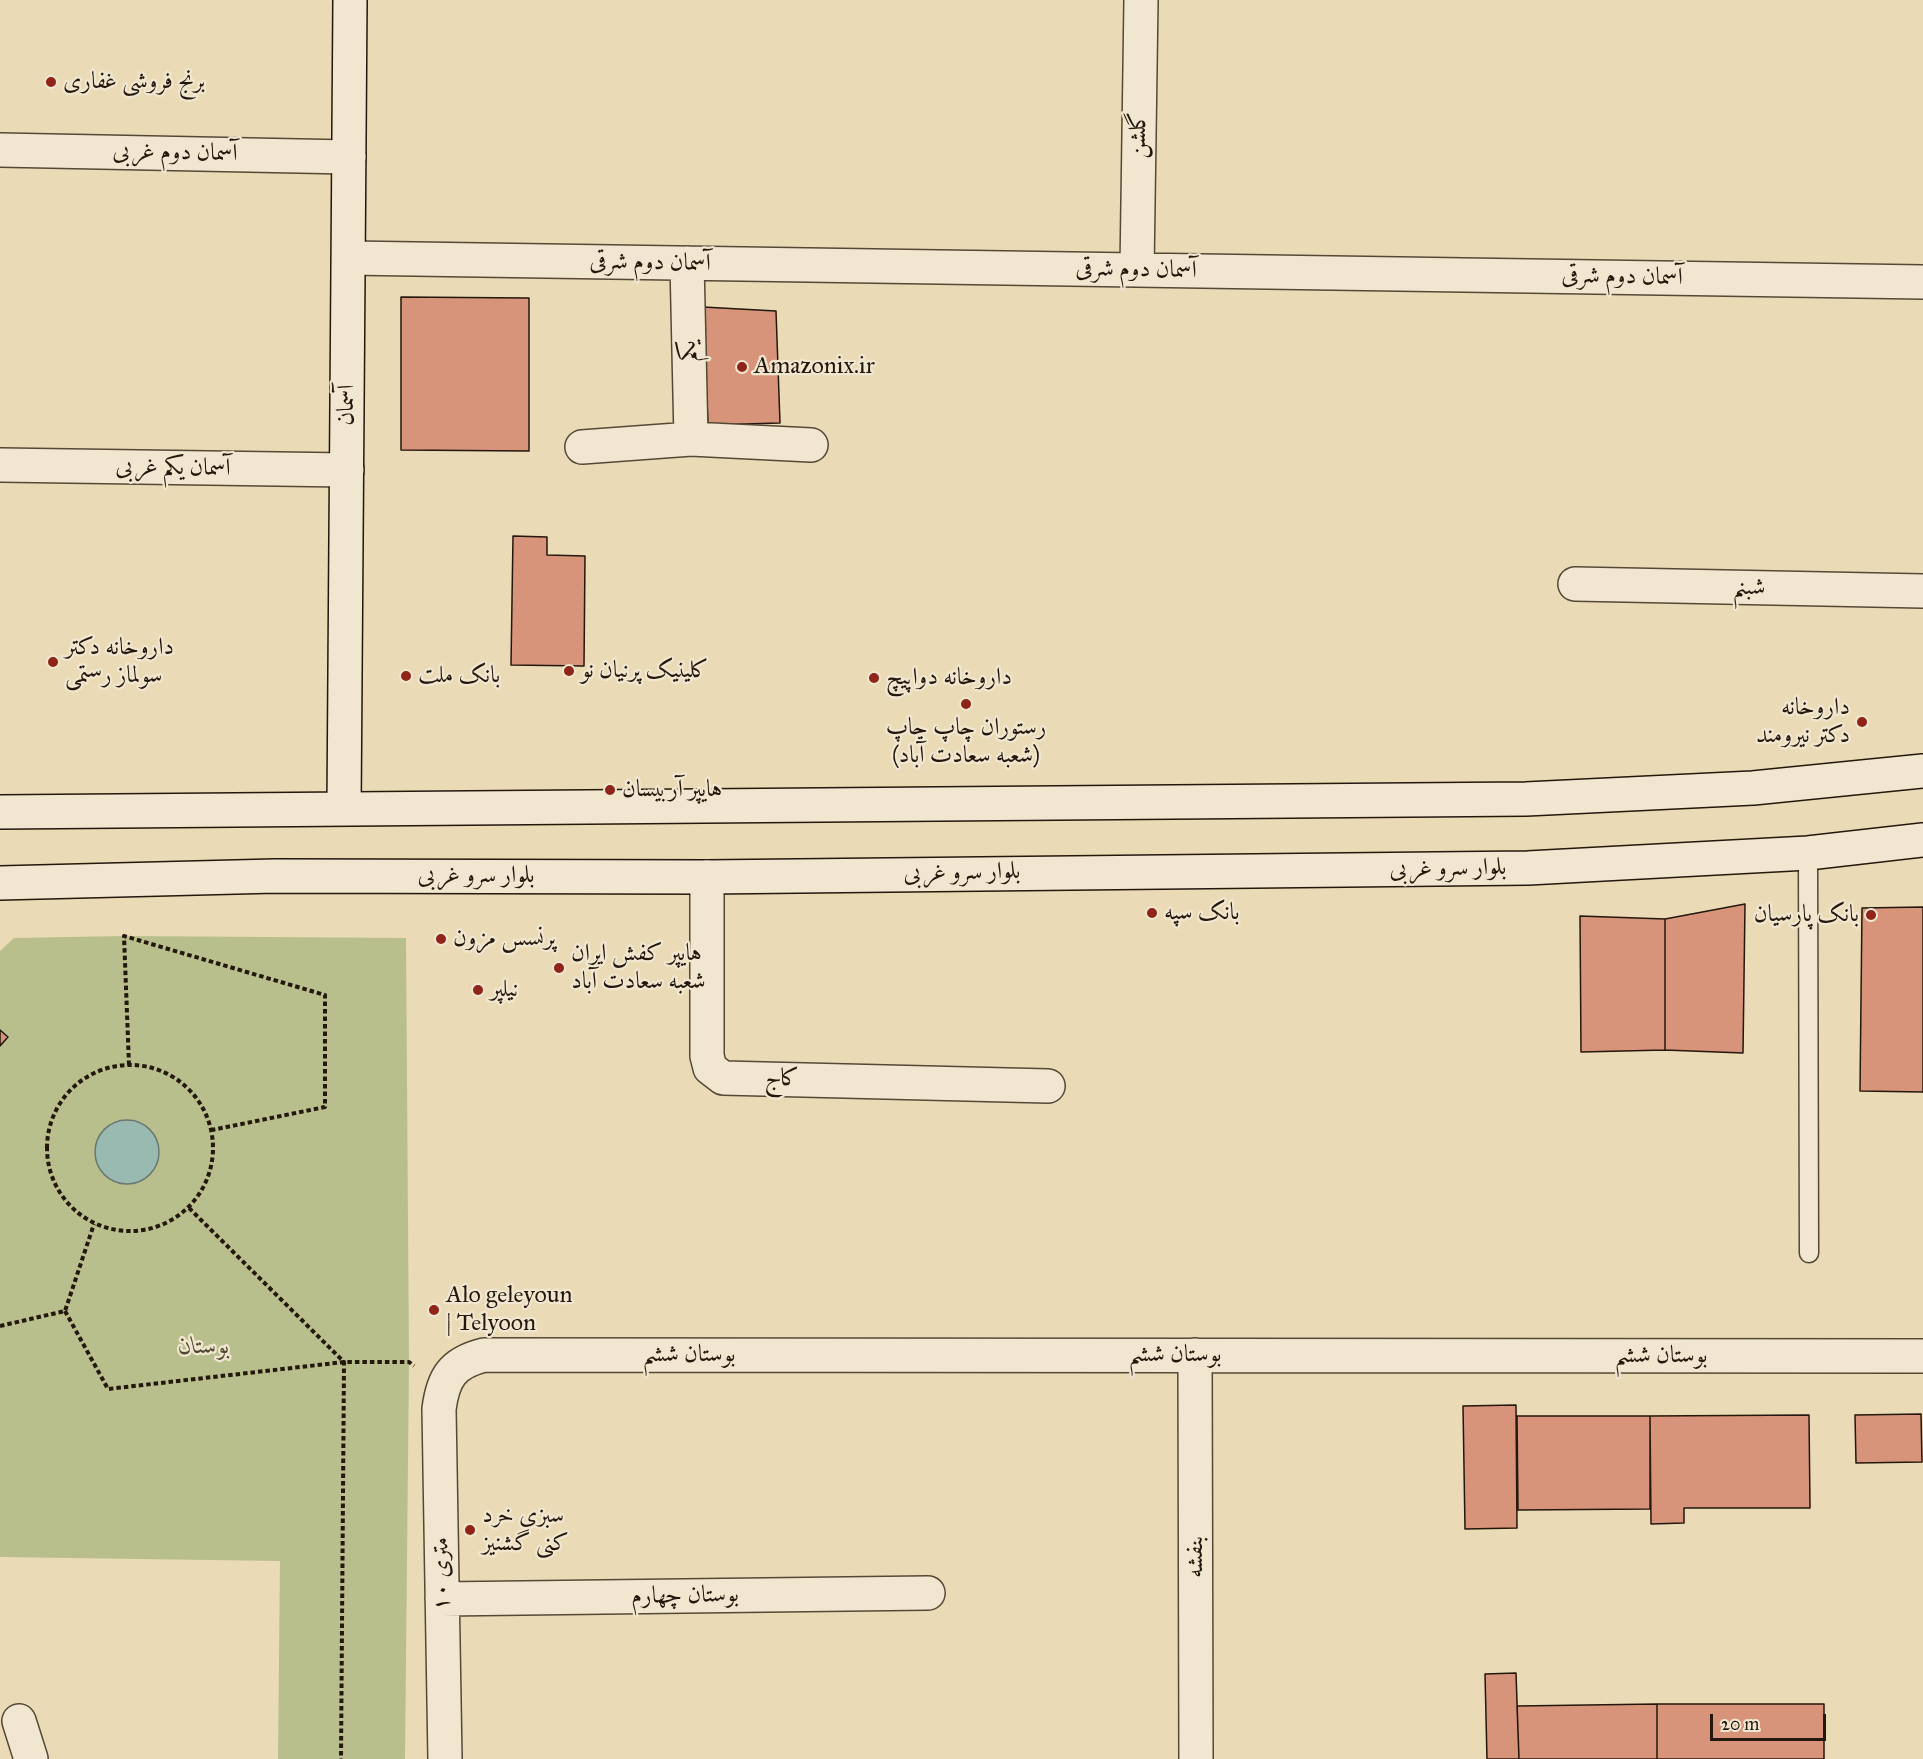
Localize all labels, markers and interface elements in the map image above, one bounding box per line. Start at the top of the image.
place label: برنج فروشی غفاری [63,68,205,96]
marker: برنج فروشی غفاری [44,75,58,89]
street label: گلشن [1124,111,1154,159]
street label: آسمان دوم غربی [112,138,238,168]
street label: آسمان دوم شرقی [589,248,711,278]
street label: آسمان دوم شرقی [1075,255,1197,285]
street label: آسمان دوم شرقی [1561,262,1683,292]
street label: یکم [674,340,704,362]
place label: Amazonix.ir [754,353,875,381]
marker: Amazonix.ir [735,360,749,374]
street label: آسمان [332,384,362,426]
street label: آسمان یکم غربی [115,453,231,483]
street label: شبنم [1732,573,1766,603]
place label: داروخانه دکتر سولماز رستمی [65,634,174,690]
marker: داروخانه دکتر سولماز رستمی [46,655,60,669]
place label: کلینیک پرنیان نو [581,657,709,685]
place label: بانک ملت [418,662,500,690]
marker: کلینیک پرنیان نو [562,664,576,678]
place label: داروخانه دواپیچ [886,664,1012,692]
marker: بانک ملت [399,669,413,683]
marker: داروخانه دواپیچ [867,671,881,685]
place label: داروخانه دکتر نیرومند [1756,694,1850,750]
marker: رستوران چاپ چاپ (شعبه سعادت آباد) [959,697,973,711]
place label: رستوران چاپ چاپ (شعبه سعادت آباد) [886,714,1046,770]
marker: داروخانه دکتر نیرومند [1855,715,1869,729]
place label: هایپر آربیسان [622,776,722,804]
marker: هایپر آربیسان [603,783,617,797]
street label: بلوار سرو غربی [1389,854,1507,884]
street label: بلوار سرو غربی [903,858,1021,888]
street label: بلوار سرو غربی [417,862,535,890]
place label: بانک سپه [1164,899,1240,927]
place label: بانک پارسیان [1754,901,1859,929]
marker: بانک سپه [1145,906,1159,920]
marker: بانک پارسیان [1864,908,1878,922]
place label: پرنسس مزون [453,925,556,953]
marker: پرنسس مزون [434,932,448,946]
place label: هایپر کفش ایران شعبه سعادت آباد [571,940,706,996]
marker: هایپر کفش ایران شعبه سعادت آباد [552,961,566,975]
place label: نیلپر [490,976,519,1004]
marker: نیلپر [471,983,485,997]
street label: کاج [765,1064,799,1094]
place label: Alo geleyoun | Telyoon [446,1282,573,1338]
marker: Alo geleyoun | Telyoon [427,1303,441,1317]
park label: بوستان [178,1333,230,1361]
street label: بوستان ششم [642,1341,736,1369]
street label: بوستان ششم [1128,1341,1222,1369]
street label: بوستان ششم [1614,1342,1708,1370]
place label: سبزی خرد کنی گشنیز [482,1502,569,1558]
marker: سبزی خرد کنی گشنیز [463,1523,477,1537]
street label: بنفشه [1182,1536,1210,1578]
street label: ۱۰ متری [427,1537,457,1611]
street label: بوستان چهارم [631,1581,739,1611]
scale bar [1713,1702,1828,1740]
text: 20 m [1721,1713,1759,1735]

